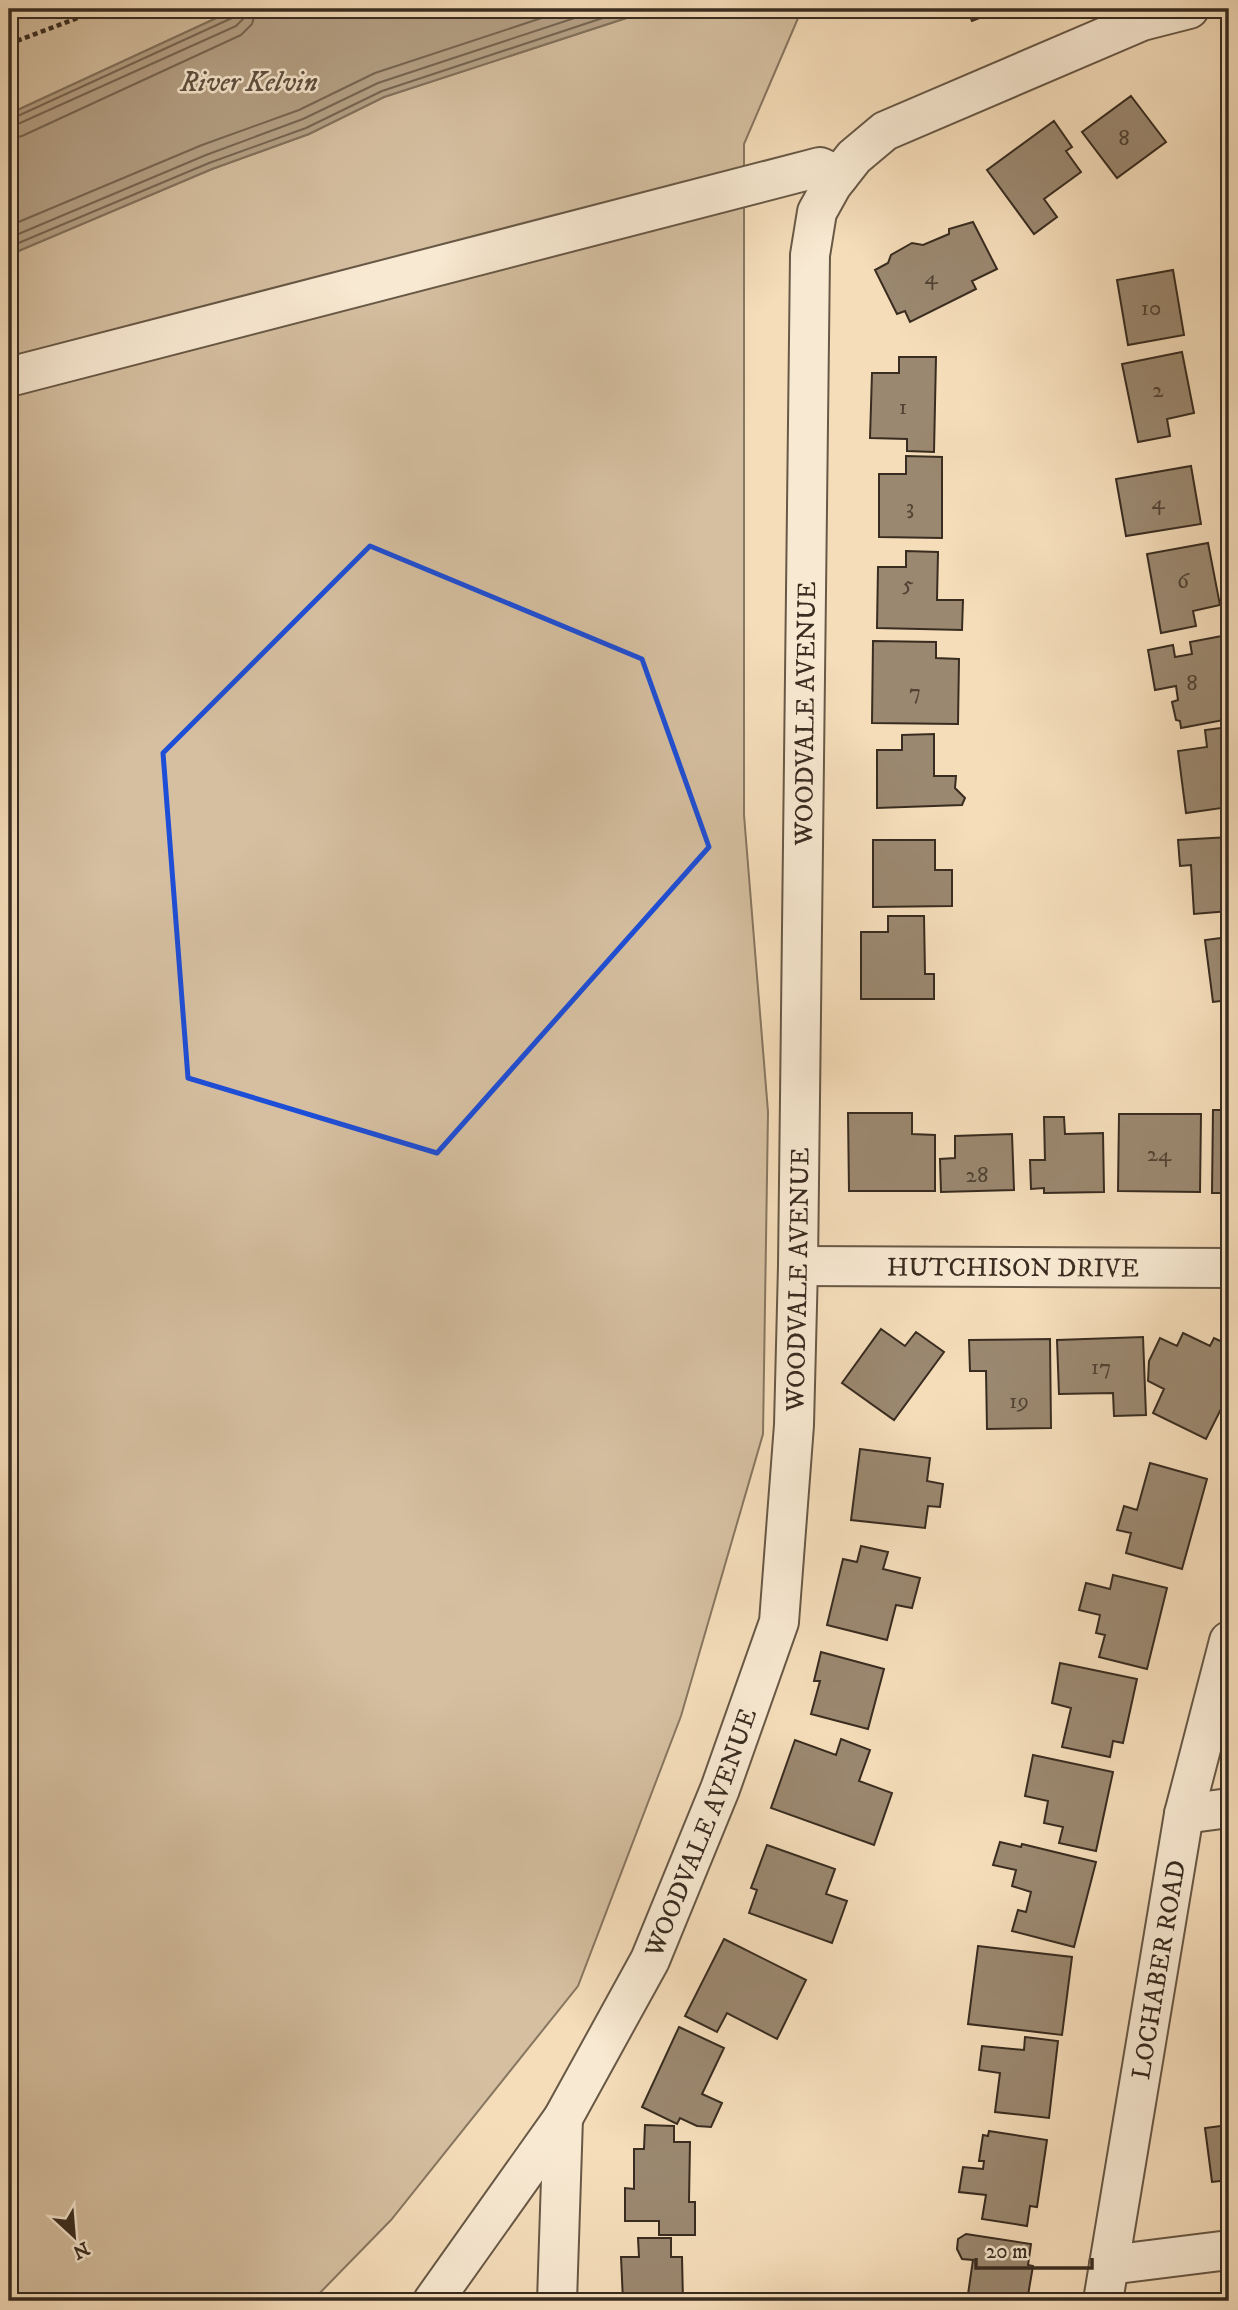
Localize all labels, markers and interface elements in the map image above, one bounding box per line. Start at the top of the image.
water label: River Kelvin [179,65,318,100]
house number: 8 [1118,124,1130,153]
house number: 4 [924,263,938,292]
house number: 10 [1141,294,1161,323]
house number: 2 [1152,376,1164,405]
house number: 1 [899,393,907,422]
house number: 4 [1151,488,1165,517]
house number: 3 [906,493,914,522]
house number: 6 [1177,567,1190,596]
house number: 5 [902,570,914,599]
street label: WOODVALE AVENUE [788,581,824,847]
house number: 8 [1186,669,1198,698]
house number: 7 [909,678,921,707]
house number: 24 [1147,1140,1172,1169]
street label: WOODVALE AVENUE [779,1147,817,1413]
house number: 28 [966,1161,988,1190]
street label: HUTCHISON DRIVE [887,1251,1139,1286]
house number: 17 [1091,1353,1111,1382]
house number: 19 [1009,1387,1029,1416]
street label: WOODVALE AVENUE [638,1704,765,1963]
street label: LOCHABER ROAD [1125,1858,1194,2082]
north arrow [38,2202,108,2272]
scale bar [976,2226,1091,2270]
text: N [68,2236,93,2264]
text: 20 m [986,2239,1028,2265]

